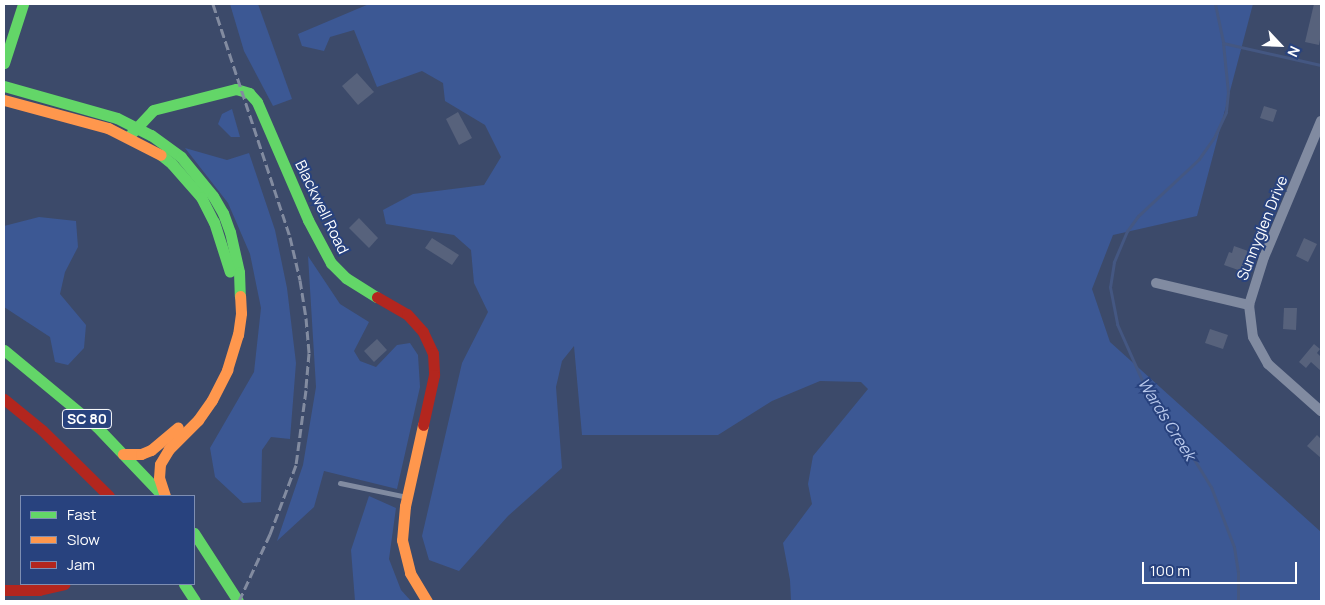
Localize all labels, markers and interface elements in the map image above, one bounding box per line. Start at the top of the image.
north arrow [1255,20,1305,70]
text: N [1283,43,1305,60]
street label: Blackwell Road [291,157,353,257]
street label: Sunnyglen Drive [1233,173,1291,283]
water label: Wards Creek [1134,374,1200,464]
road number: SC 80 [61,408,113,430]
legend [20,495,195,585]
text: Fast [67,504,96,525]
text: Slow [67,529,100,550]
scale bar [1145,552,1300,584]
text: Jam [67,554,95,575]
text: 100 m [1150,560,1190,581]

